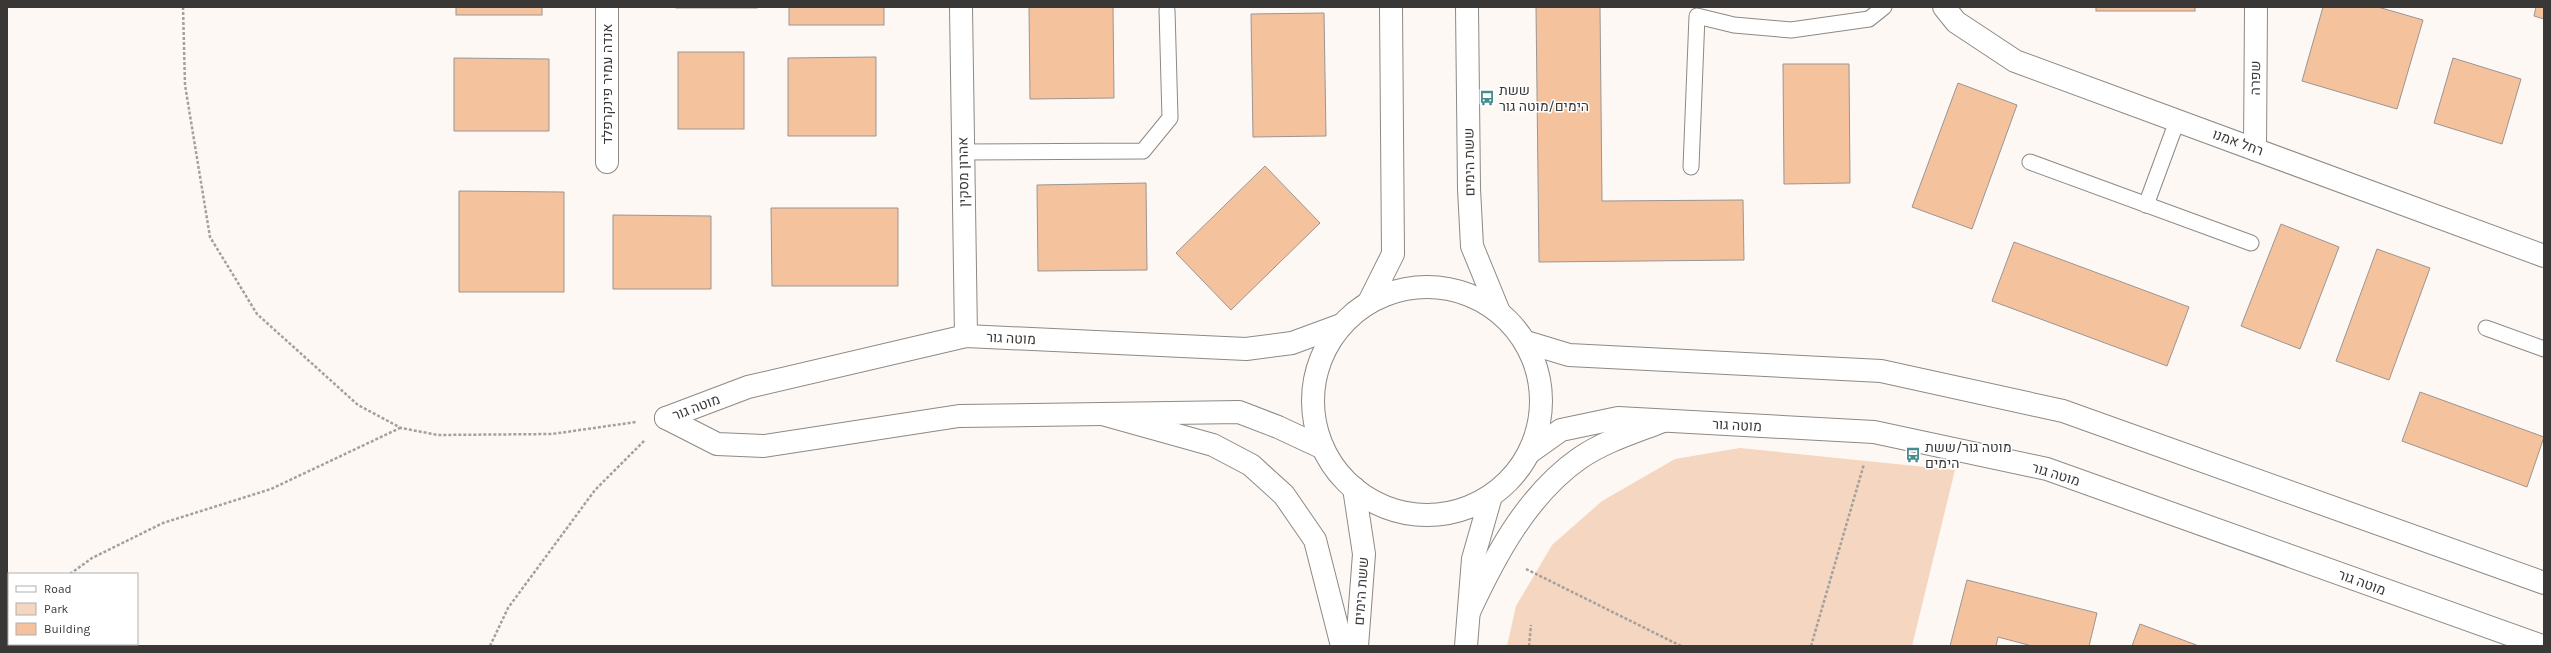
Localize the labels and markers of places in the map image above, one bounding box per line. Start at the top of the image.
place label: ששת הימים/מוטה גור [1499,82,1589,115]
bus stop icon: ששת הימים/מוטה גור [1478,89,1496,107]
place label: מוטה גור/ששת הימים [1925,439,2012,472]
bus stop icon: מוטה גור/ששת הימים [1904,446,1922,464]

